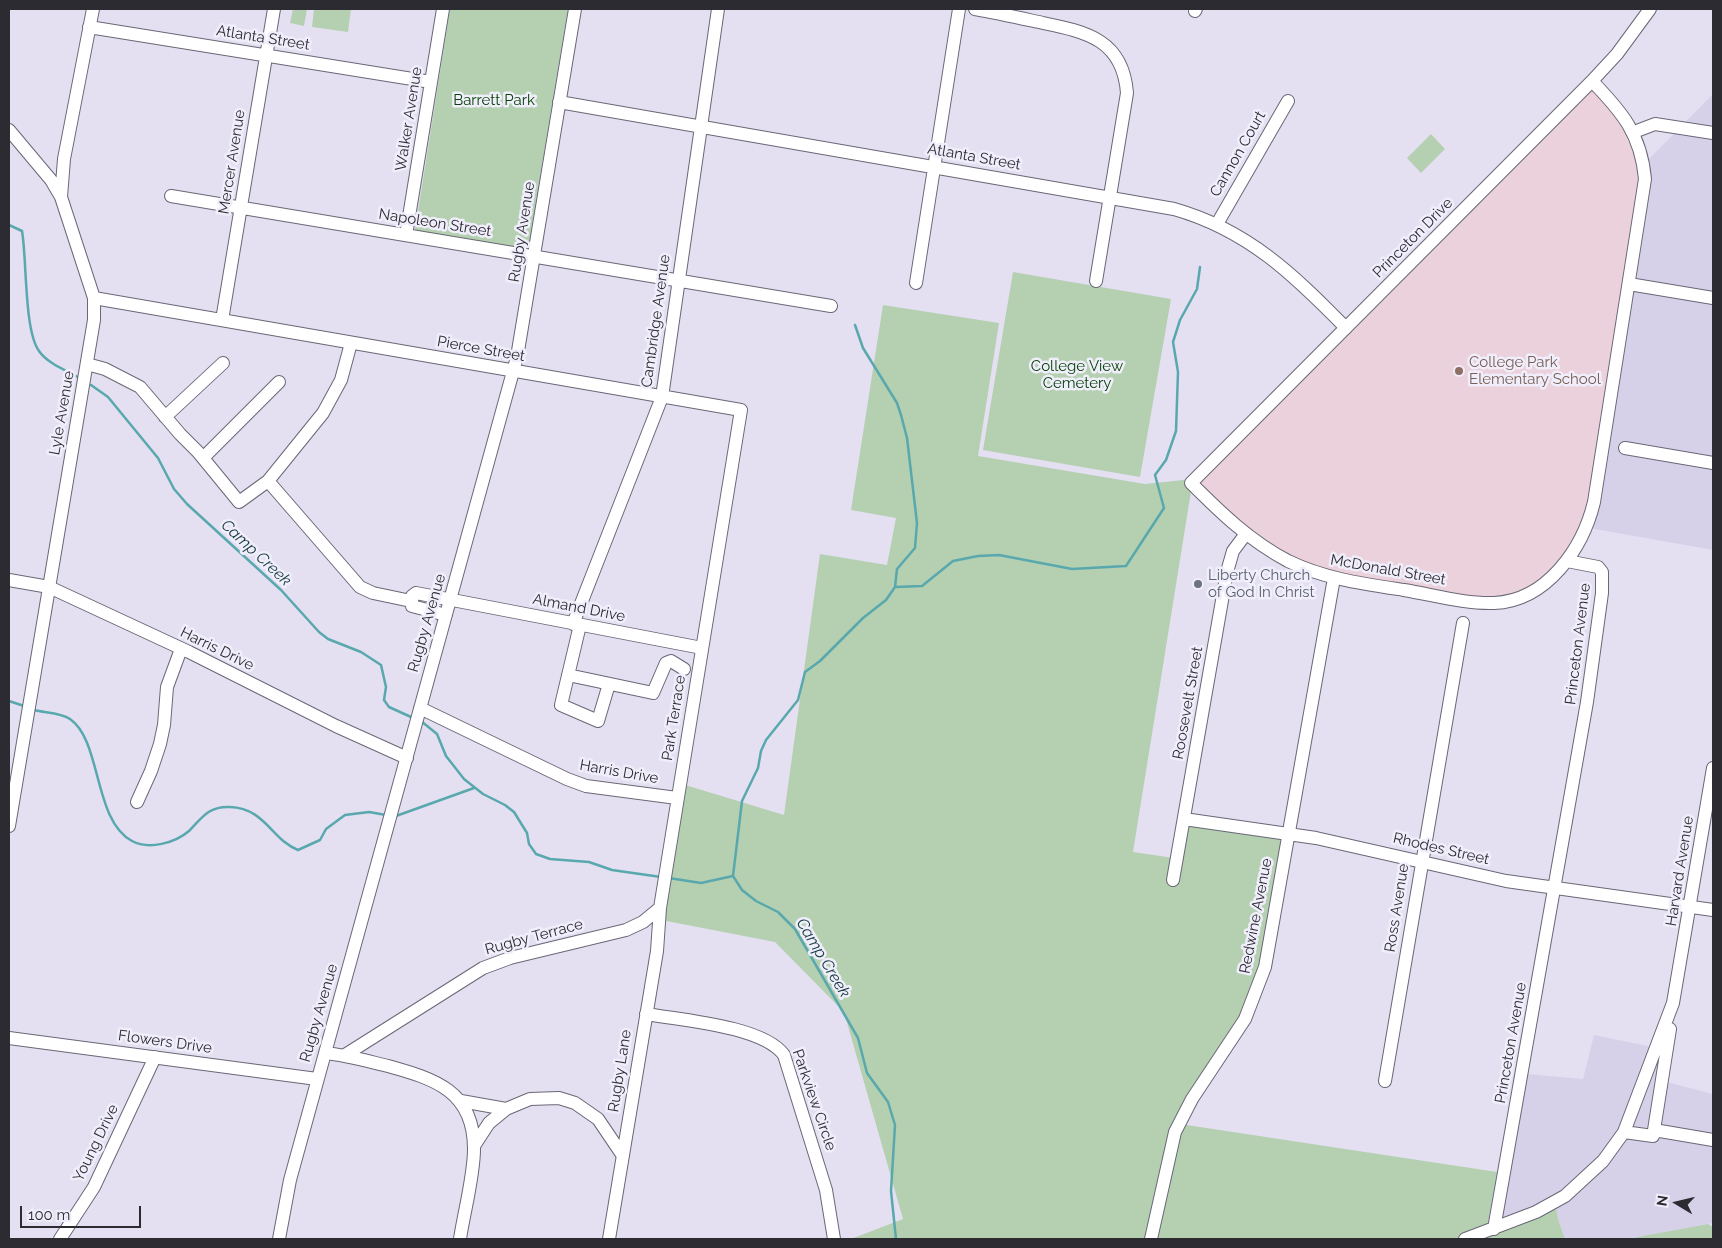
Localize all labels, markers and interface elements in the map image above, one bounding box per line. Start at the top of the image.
street label: Atlanta Street [215,22,311,54]
street label: Walker Avenue [392,66,426,172]
park label: Barrett Park [453,91,535,109]
street label: Mercer Avenue [215,108,249,216]
street label: Cannon Court [1206,108,1270,200]
street label: Atlanta Street [926,140,1022,174]
street label: Rugby Avenue [505,180,539,284]
street label: Princeton Drive [1369,194,1457,282]
street label: Napoleon Street [377,205,493,241]
street label: Cambridge Avenue [638,253,674,389]
street label: Pierce Street [436,332,526,366]
place label: College Park Elementary School [1469,353,1601,388]
park label: College View Cemetery [1031,357,1123,392]
marker: College Park Elementary School [1453,365,1465,377]
street label: Lyle Avenue [46,370,78,456]
water label: Camp Creek [217,516,295,590]
street label: McDonald Street [1329,551,1447,589]
place label: Liberty Church of God In Christ [1208,566,1315,601]
street label: Rugby Avenue [404,572,450,674]
marker: Liberty Church of God In Christ [1192,578,1204,590]
street label: Princeton Avenue [1562,582,1594,706]
street label: Almand Drive [531,590,627,626]
street label: Harris Drive [177,623,257,675]
street label: Roosevelt Street [1169,645,1207,761]
street label: Park Terrace [658,674,690,762]
street label: Harris Drive [578,756,660,788]
street label: Harvard Avenue [1662,815,1698,927]
street label: Rhodes Street [1391,829,1491,869]
street label: Redwine Avenue [1236,857,1276,975]
street label: Ross Avenue [1381,862,1413,954]
street label: Rugby Terrace [483,915,585,959]
water label: Camp Creek [792,915,854,1001]
street label: Rugby Avenue [296,962,342,1064]
street label: Princeton Avenue [1491,981,1531,1105]
street label: Flowers Drive [117,1027,213,1057]
street label: Rugby Lane [605,1028,635,1114]
street label: Parkview Circle [788,1047,840,1153]
street label: Young Drive [70,1101,122,1185]
north arrow [1652,1178,1702,1228]
text: N [1653,1194,1671,1207]
scale bar [22,1196,144,1228]
text: 100 m [28,1206,70,1224]

